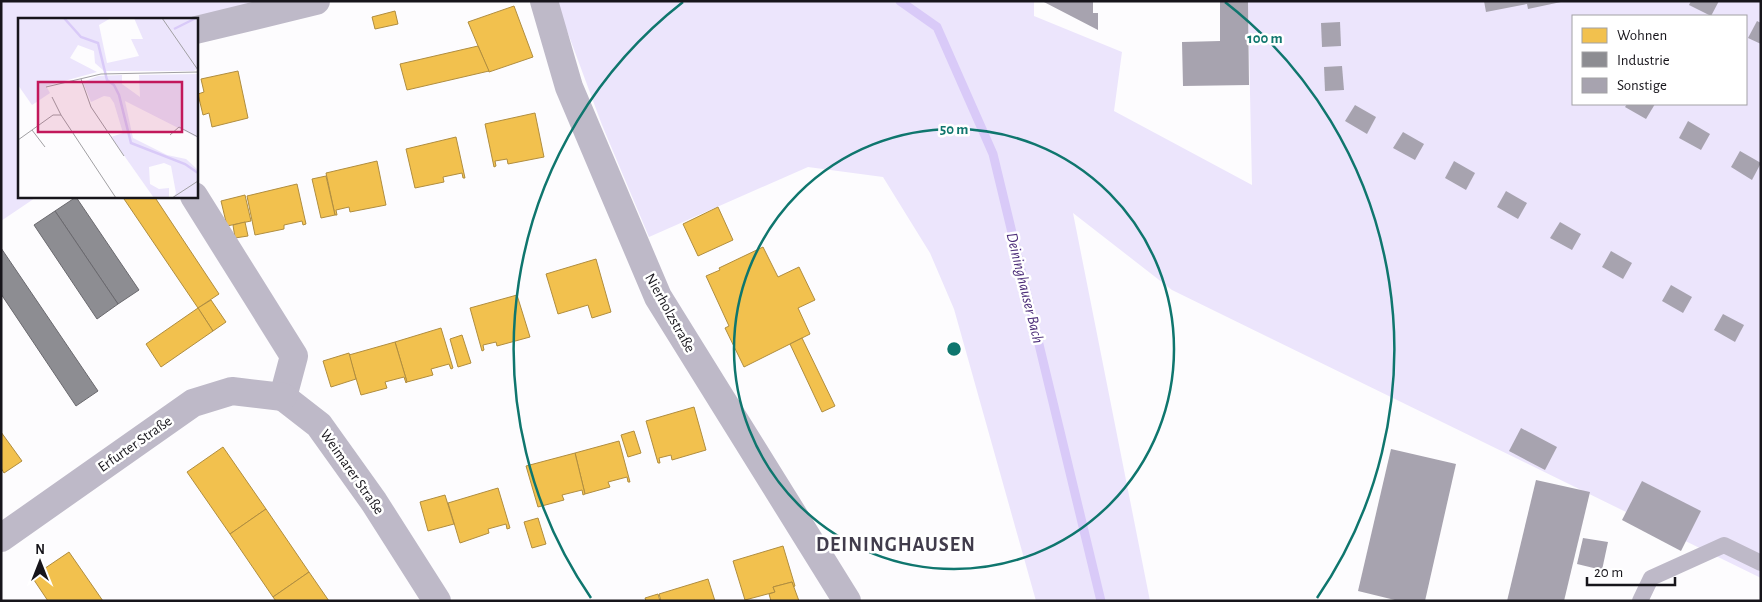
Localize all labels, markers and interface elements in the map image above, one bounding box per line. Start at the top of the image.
legend [1572,15,1747,105]
inset map [18,18,198,198]
text: Wohnen [1617,28,1667,43]
text: 100 m [1247,31,1283,46]
text: Industrie [1617,53,1670,68]
text: Sonstige [1617,78,1667,93]
text: 50 m [940,122,968,137]
water label: Deininghauser Bach [1003,231,1047,345]
street label: Nierholzstraße [642,271,698,355]
centre of rings [945,340,963,358]
street label: Erfurter Straße [95,413,175,475]
street label: Weimarer Straße [317,427,387,517]
district label: DEININGHAUSEN [816,535,976,555]
north arrow [15,537,65,587]
text: N [35,543,45,557]
scale bar [1587,554,1674,586]
text: 20 m [1594,565,1623,580]

